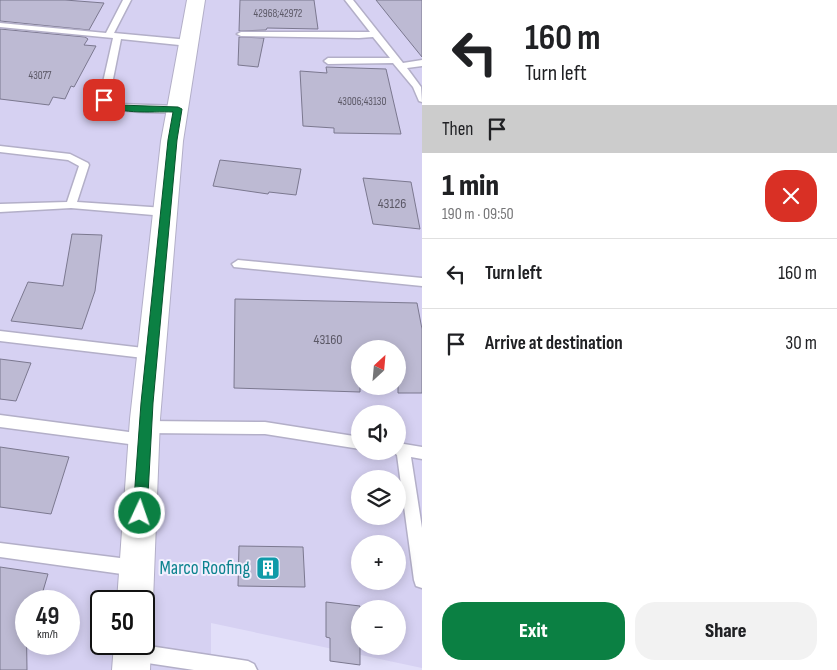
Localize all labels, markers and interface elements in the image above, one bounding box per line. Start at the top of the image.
house number: 42968;42972 [254,7,303,20]
text: 160 m [525,17,601,60]
icon: left [442,20,507,85]
text: Turn left [525,60,587,87]
house number: 43077 [29,69,52,82]
pin [83,79,125,121]
icon: arrive [90,86,118,114]
house number: 43006;43130 [338,95,386,108]
icon: arrive [483,115,511,143]
text: Then [442,118,473,141]
text: 1 min [442,168,499,204]
button: close [765,170,817,222]
house number: 43126 [378,195,406,212]
text: 190 m · 09:50 [442,205,514,224]
icon: left [442,260,470,288]
text: Turn left [485,262,542,285]
text: 160 m [778,262,817,285]
icon: arrive [442,330,470,358]
house number: 43160 [313,331,343,348]
text: Arrive at destination [485,332,623,355]
text: 30 m [785,332,817,355]
north arrow [351,340,406,395]
map controls [351,340,406,655]
button: sound [351,405,406,460]
button: layers [351,470,406,525]
position arrow [113,486,165,538]
button: + [351,535,406,590]
building icon: Marco Roofing [255,555,281,581]
place label: Marco Roofing [160,557,250,580]
speed limit sign: 50 [90,590,155,655]
button: − [351,600,406,655]
text: 49 [36,601,59,632]
button: Exit [442,602,625,660]
button: Share [635,602,817,660]
text: km/h [37,627,58,642]

